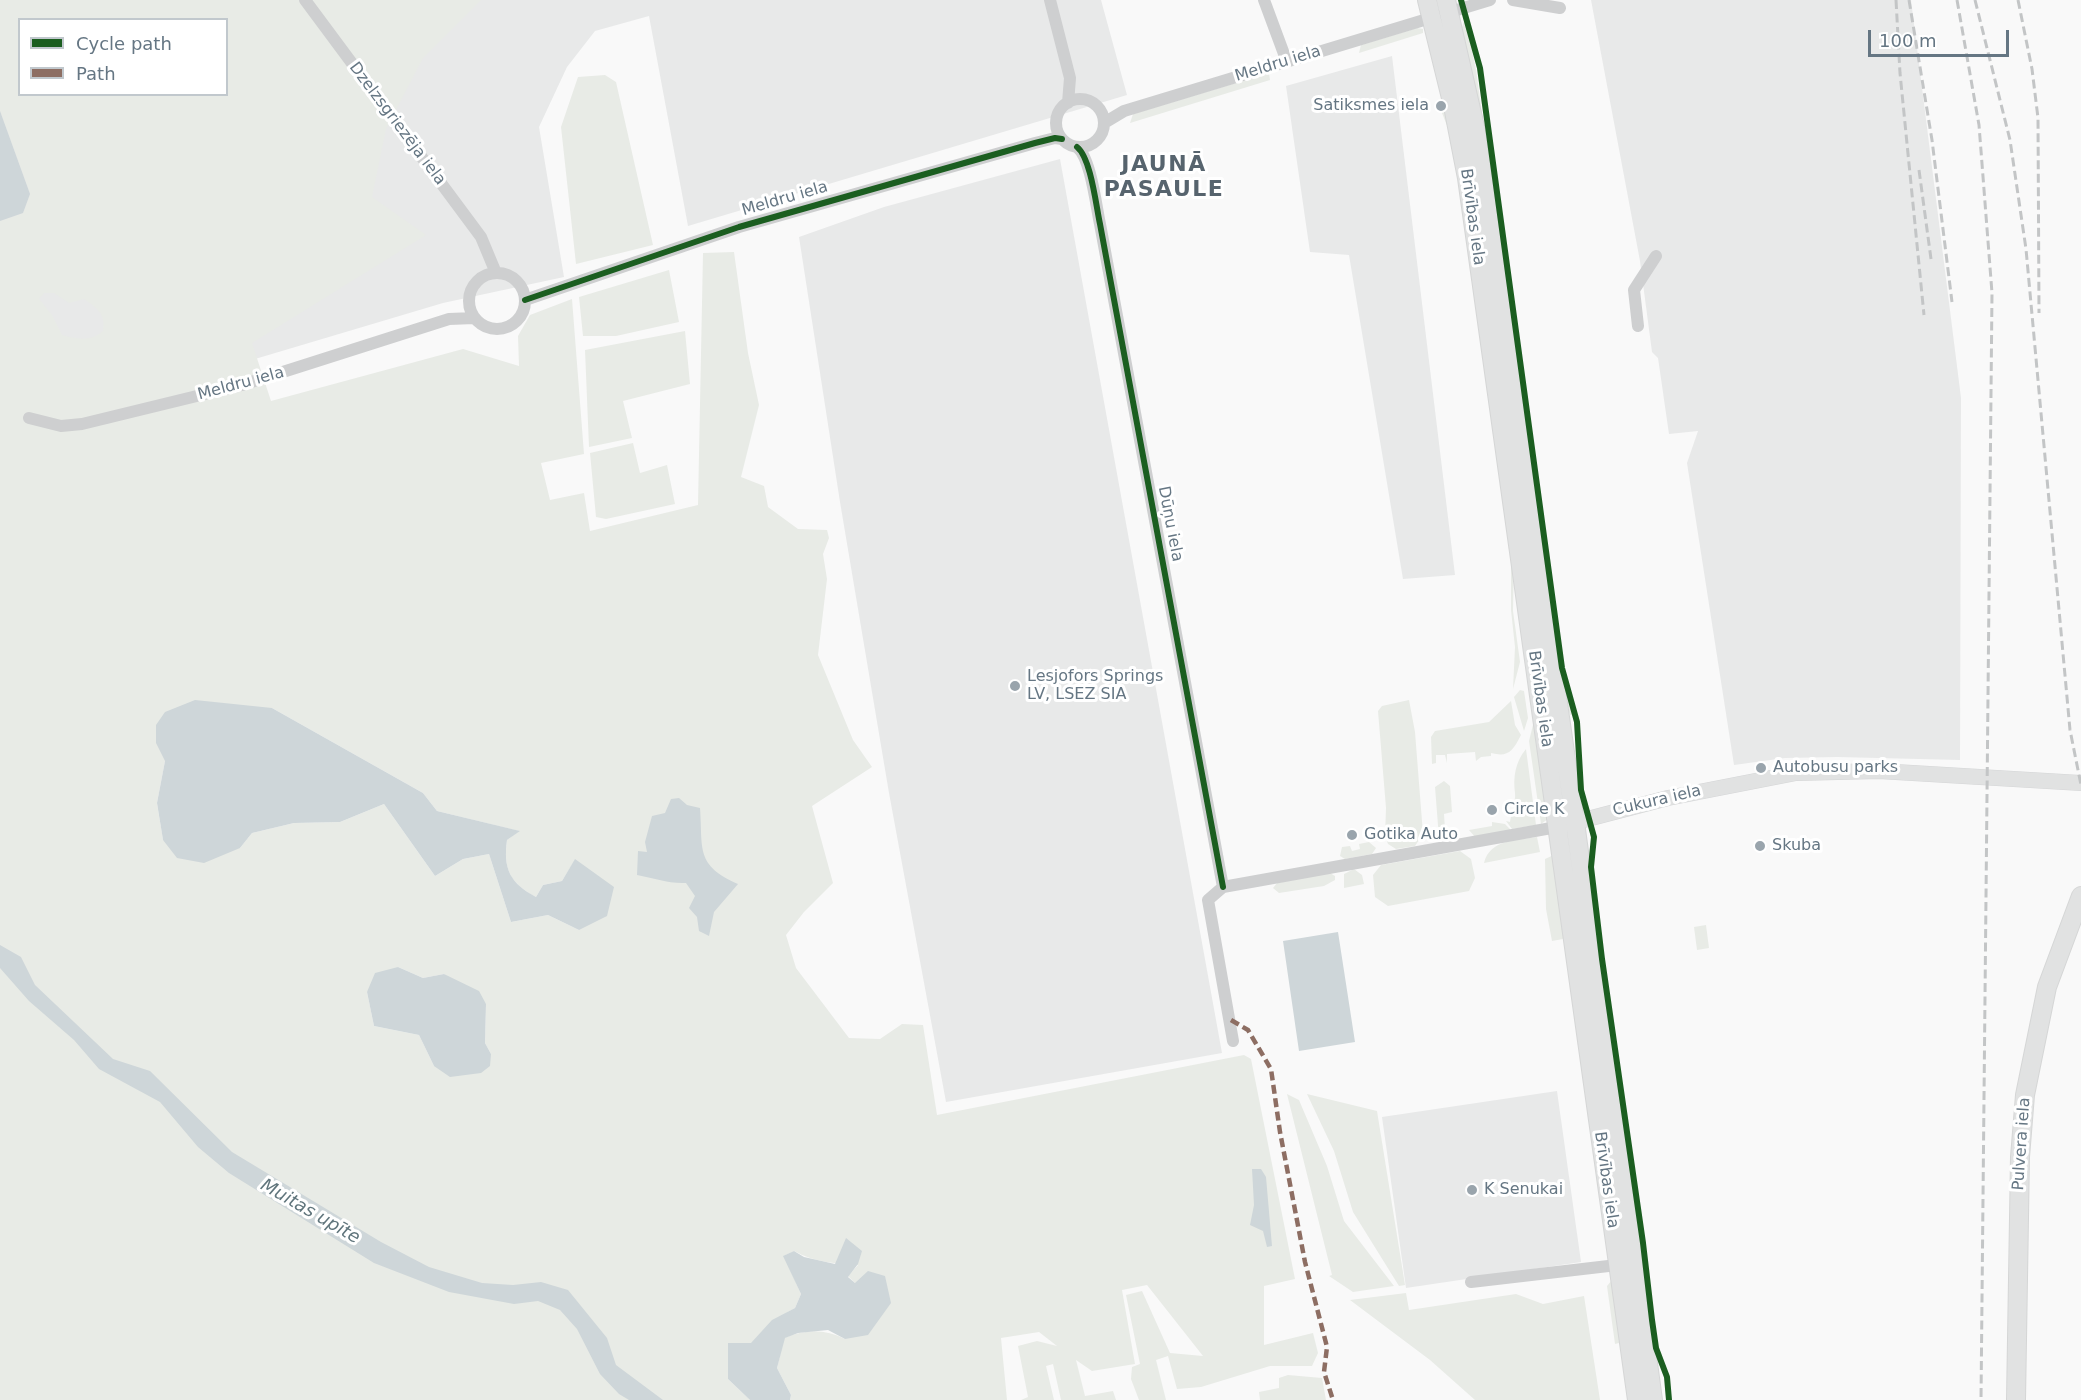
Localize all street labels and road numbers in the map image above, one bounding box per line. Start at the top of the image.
street label: Meldru iela [1233,42,1323,86]
street label: Dzelzsgriezēja iela [345,59,449,189]
street label: Brīvības iela [1456,167,1488,267]
street label: Meldru iela [740,178,830,220]
street label: Meldru iela [196,363,286,405]
street label: Dūņu iela [1153,485,1187,563]
street label: Brīvības iela [1524,649,1556,749]
street label: Cukura iela [1611,781,1703,821]
street label: Pulvera iela [2009,1097,2035,1191]
street label: Brīvības iela [1590,1130,1622,1230]

